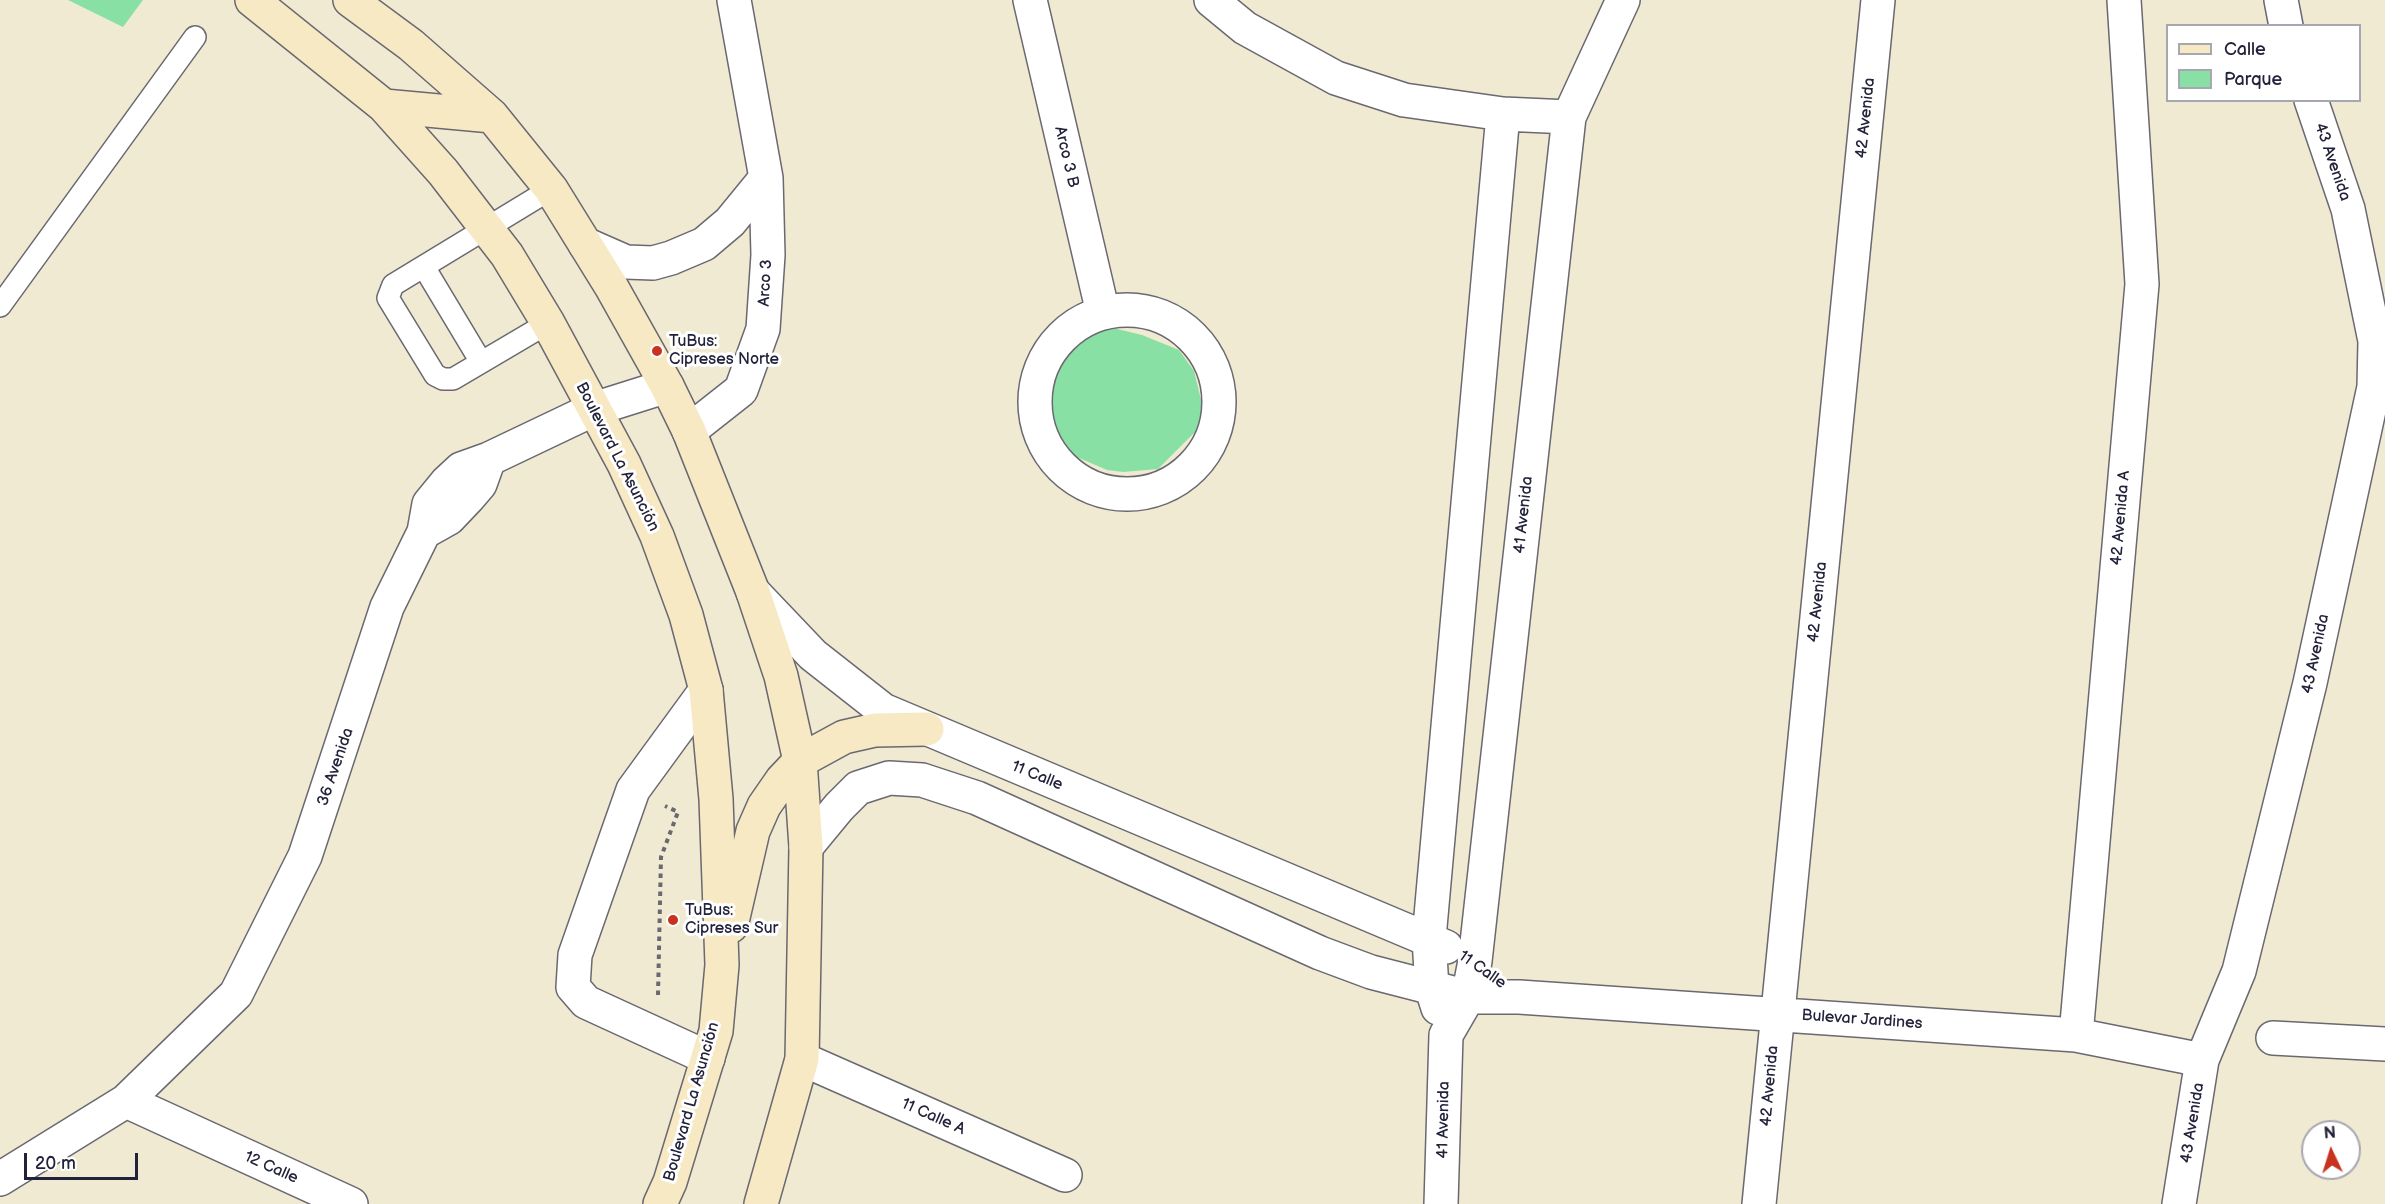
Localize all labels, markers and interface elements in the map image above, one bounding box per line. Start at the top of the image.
legend [2166,24,2361,102]
text: Calle [2224,39,2266,60]
text: Parque [2224,69,2282,90]
street label: 42 Avenida [1852,77,1880,159]
street label: 43 Avenida [2310,120,2354,204]
street label: Arco 3 B [1050,125,1082,189]
street label: Arco 3 [755,259,777,307]
place label: TuBus: Cipreses Norte [669,332,779,370]
marker: TuBus: Cipreses Norte [650,344,664,358]
street label: Boulevard La Asunción [571,379,663,535]
street label: 42 Avenida A [2107,470,2135,566]
street label: 41 Avenida [1510,475,1538,555]
street label: 42 Avenida [1804,561,1832,643]
street label: 43 Avenida [2298,612,2334,696]
street label: 36 Avenida [314,725,358,809]
street label: 11 Calle [1009,757,1065,795]
place label: TuBus: Cipreses Sur [685,901,778,939]
marker: TuBus: Cipreses Sur [666,913,680,927]
street label: 11 Calle [1455,947,1509,993]
street label: Bulevar Jardines [1801,1006,1923,1034]
street label: Boulevard La Asunción [660,1020,724,1184]
street label: 42 Avenida [1757,1045,1783,1127]
street label: 41 Avenida [1434,1081,1454,1159]
street label: 43 Avenida [2177,1081,2209,1165]
street label: 11 Calle A [898,1094,968,1140]
north arrow [2301,1120,2361,1180]
text: N [2323,1124,2337,1143]
scale bar [27,1141,141,1179]
street label: 12 Calle [241,1148,301,1188]
text: 20 m [35,1153,76,1174]

